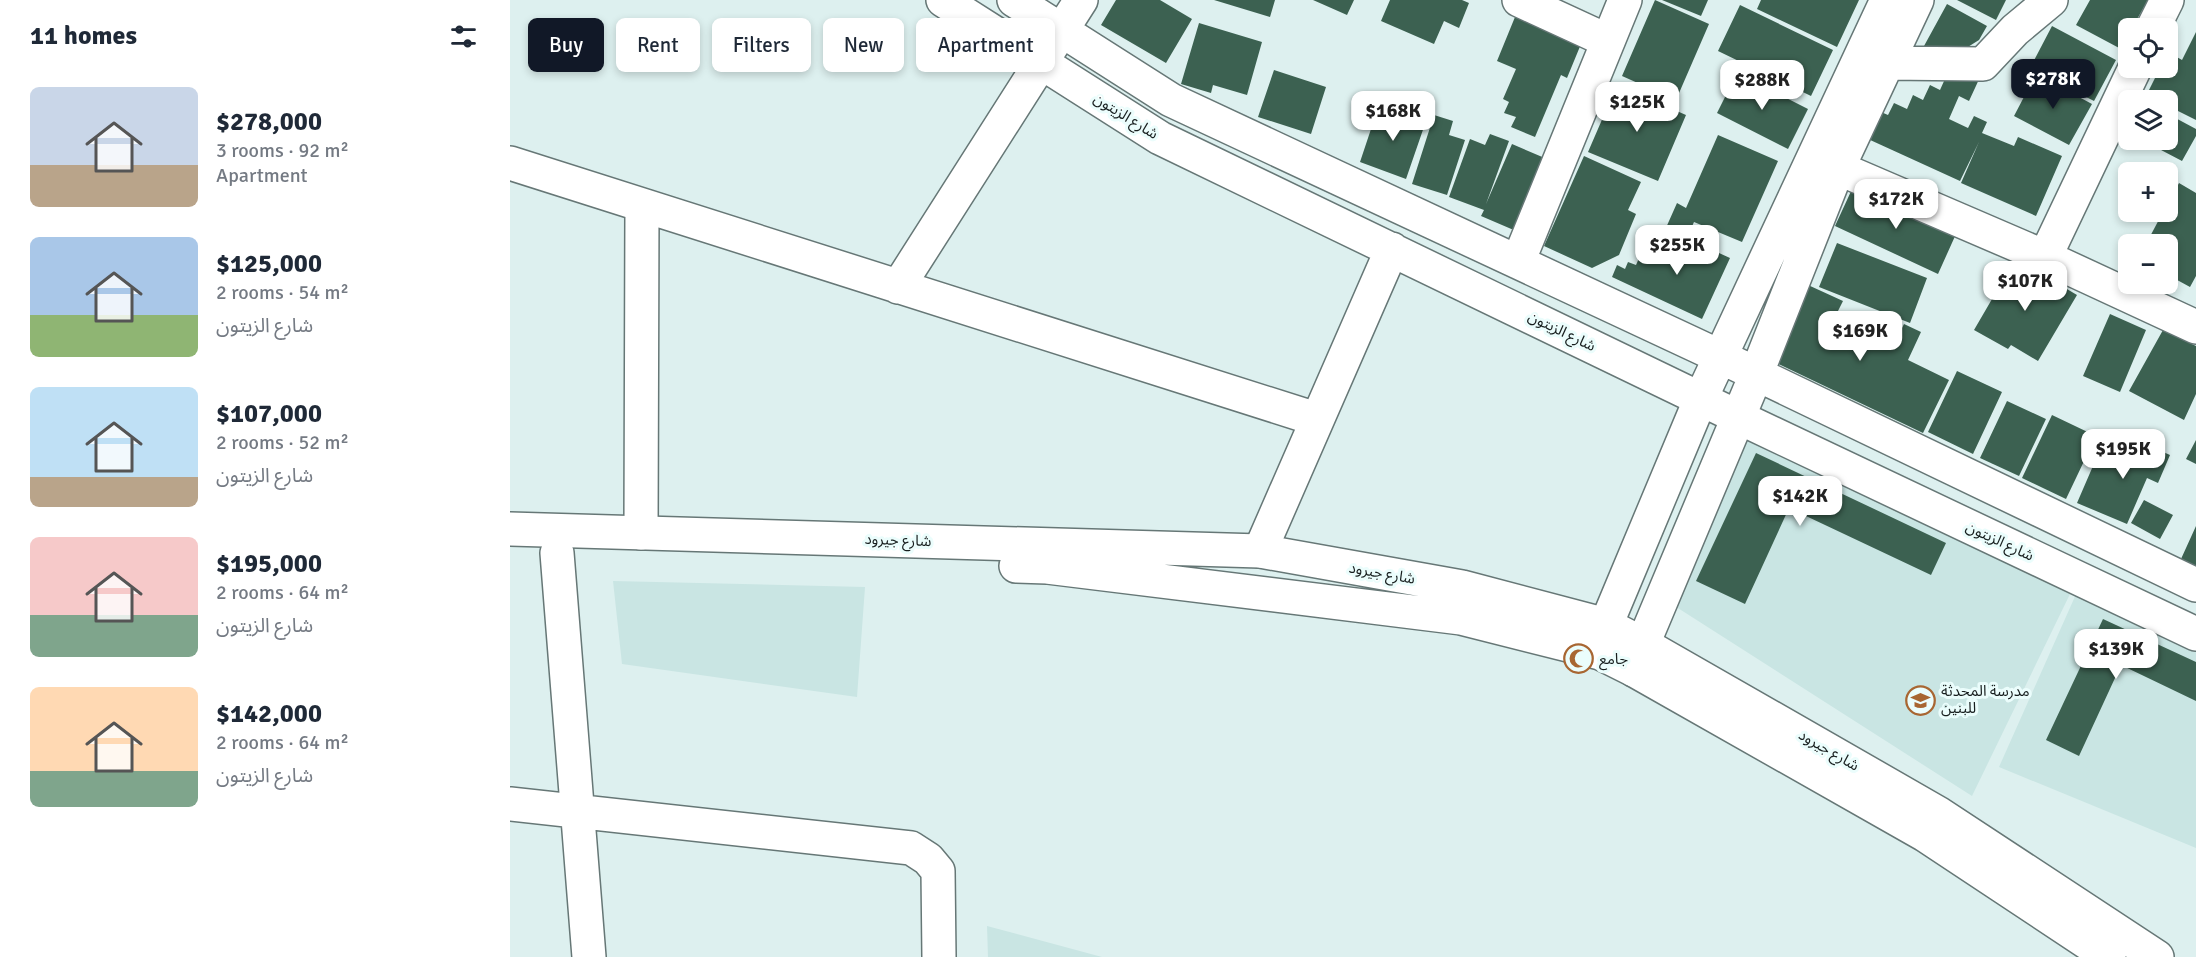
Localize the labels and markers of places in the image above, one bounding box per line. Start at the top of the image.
pin: $278K [2011,59,2095,110]
pin: $288K [1720,60,1804,111]
pin: $125K [1595,82,1679,133]
pin: $168K [1351,91,1435,142]
pin: $172K [1854,179,1938,230]
pin: $255K [1635,225,1719,276]
pin: $107K [1983,261,2067,312]
pin: $169K [1818,311,1902,362]
pin: $195K [2081,429,2165,480]
pin: $142K [1758,476,1842,527]
pin: $139K [2074,629,2158,680]
mosque icon: جامع [1562,643,1594,675]
place label: جامع [1599,650,1628,671]
place label: مدرسة المحدثة للبنين [1941,682,2030,717]
school or university icon: مدرسة المحدثة للبنين [1904,684,1936,716]

